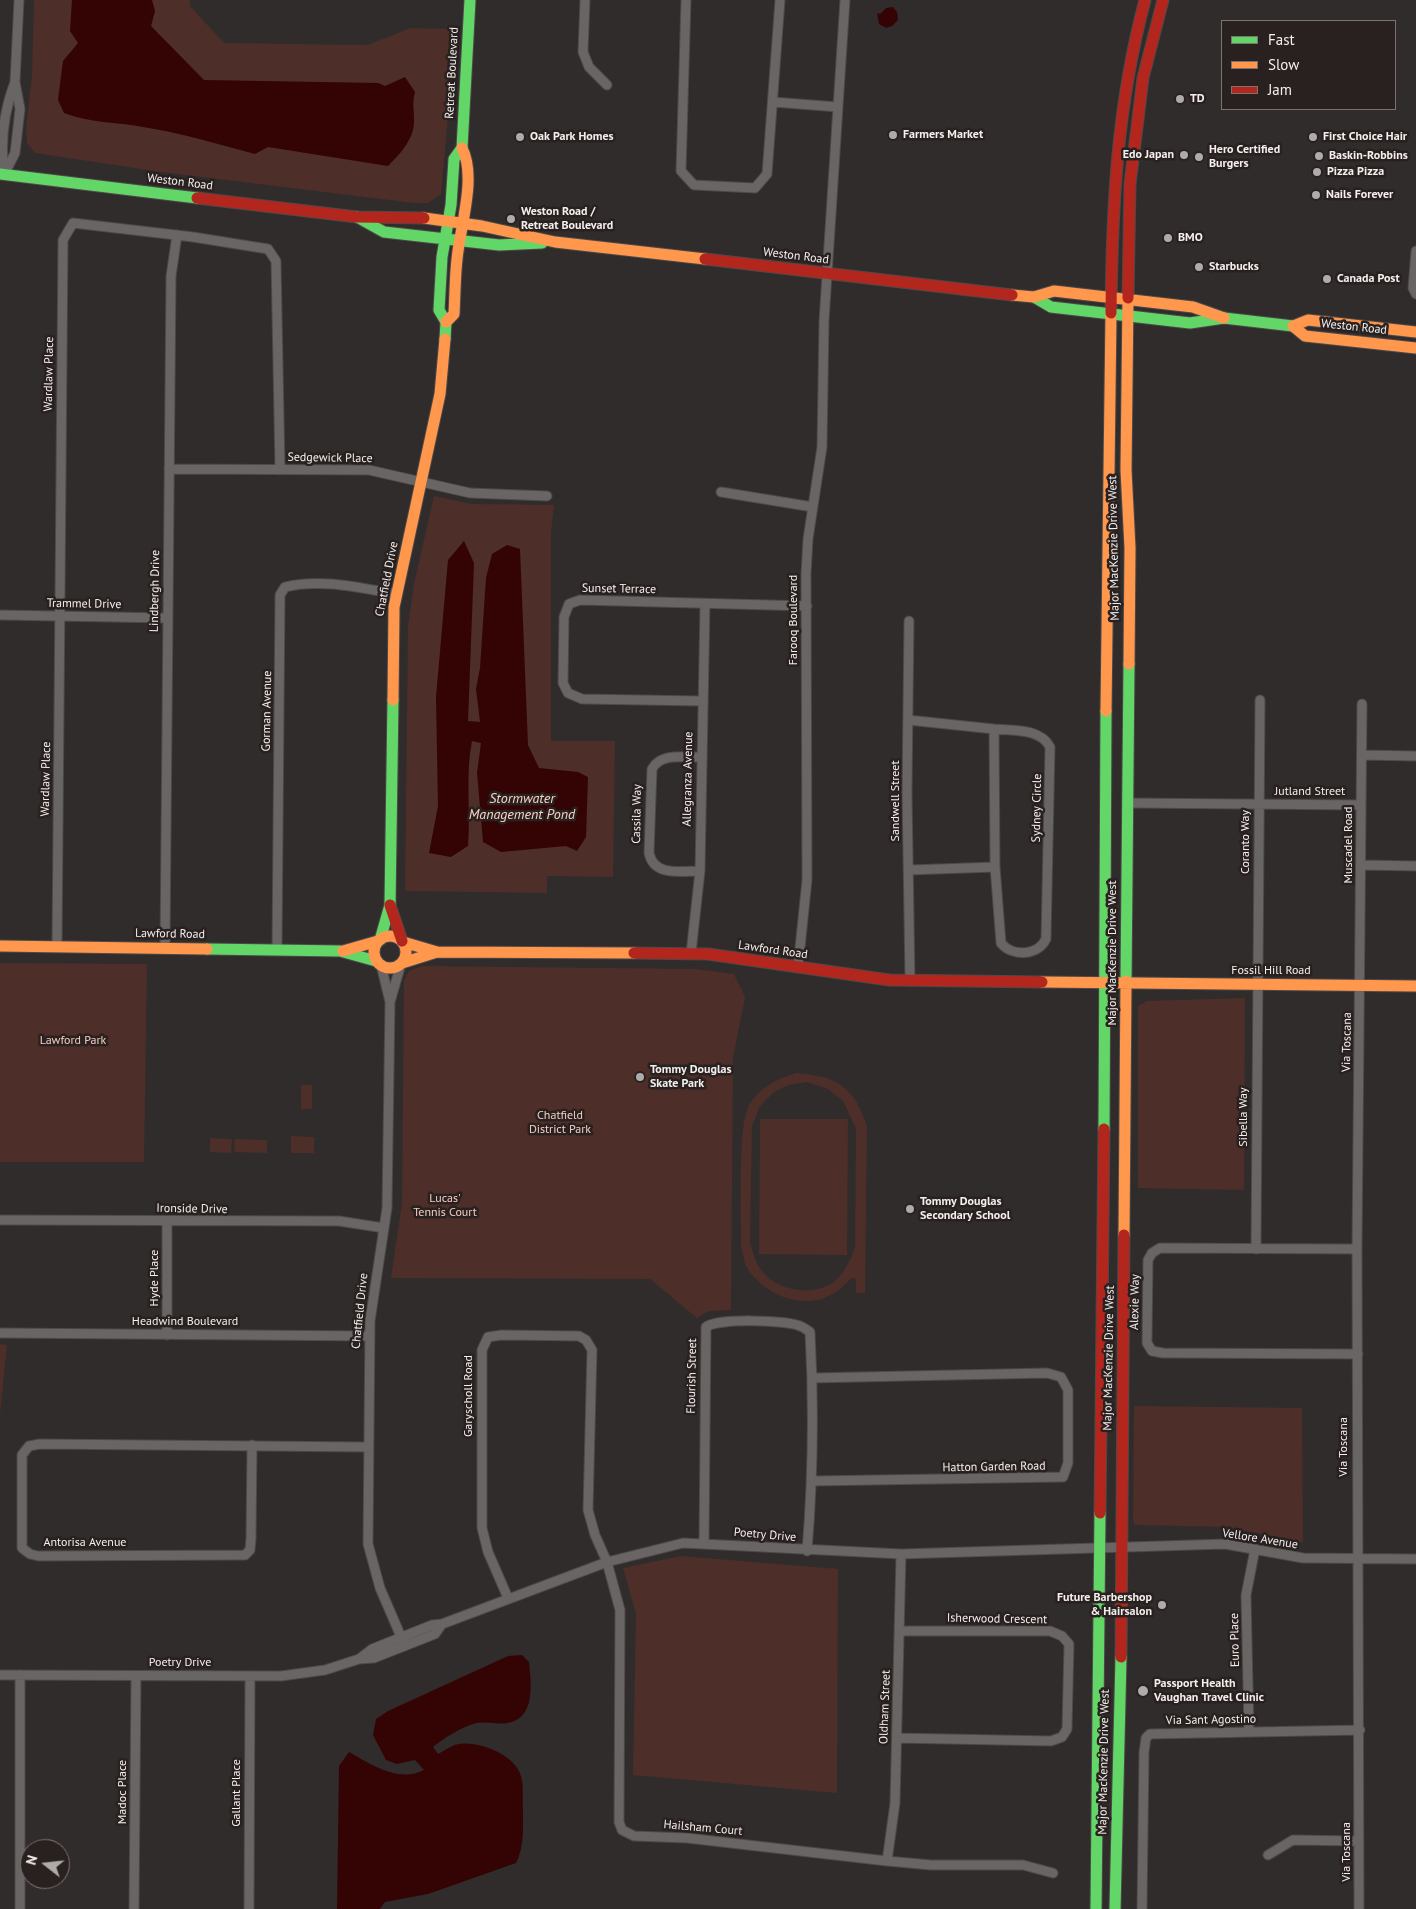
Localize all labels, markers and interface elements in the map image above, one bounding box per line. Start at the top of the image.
legend [1221,20,1396,110]
street label: Retreat Boulevard [442,27,462,119]
text: Fast [1268,30,1295,49]
text: Slow [1268,55,1299,74]
text: Jam [1268,80,1292,99]
place label: TD [1190,92,1205,106]
marker: TD [1174,93,1186,105]
place label: Farmers Market [903,128,983,142]
marker: Farmers Market [887,129,899,141]
place label: Oak Park Homes [530,130,614,144]
place label: First Choice Hair [1323,130,1407,144]
marker: Oak Park Homes [514,131,526,143]
marker: First Choice Hair [1307,131,1319,143]
place label: Hero Certified Burgers [1209,143,1280,171]
place label: Edo Japan [1123,148,1174,162]
marker: Edo Japan [1178,149,1190,161]
place label: Baskin-Robbins [1329,149,1408,163]
marker: Baskin-Robbins [1313,150,1325,162]
marker: Hero Certified Burgers [1193,151,1205,163]
place label: Pizza Pizza [1327,165,1384,179]
marker: Pizza Pizza [1311,166,1323,178]
street label: Weston Road [146,171,214,193]
place label: Nails Forever [1326,188,1393,202]
marker: Nails Forever [1310,189,1322,201]
place label: Weston Road / Retreat Boulevard [521,205,613,233]
marker: Weston Road / Retreat Boulevard [505,213,517,225]
place label: BMO [1178,231,1203,245]
marker: BMO [1162,232,1174,244]
street label: Weston Road [762,245,830,267]
place label: Starbucks [1209,260,1259,274]
marker: Starbucks [1193,261,1205,273]
place label: Canada Post [1337,272,1400,286]
marker: Canada Post [1321,273,1333,285]
street label: Weston Road [1320,316,1388,338]
street label: Wardlaw Place [41,336,57,412]
street label: Sedgewick Place [287,450,373,466]
street label: Major MacKenzie Drive West [1106,475,1122,621]
street label: Chatfield Drive [373,540,401,618]
street label: Lindbergh Drive [147,550,163,632]
street label: Farooq Boulevard [787,575,801,665]
street label: Sunset Terrace [582,581,656,597]
street label: Trammel Drive [47,596,121,612]
street label: Gorman Avenue [259,670,275,752]
street label: Allegranza Avenue [680,731,696,827]
street label: Wardlaw Place [38,741,54,817]
street label: Sandwell Street [889,761,903,841]
street label: Sydney Circle [1029,773,1045,843]
street label: Cassila Way [629,784,645,844]
street label: Jutland Street [1275,785,1345,799]
water label: Stormwater Management Pond [469,791,575,824]
street label: Muscadel Road [1342,806,1356,884]
street label: Coranto Way [1239,810,1253,874]
street label: Major MacKenzie Drive West [1106,880,1120,1026]
street label: Lawford Road [135,926,205,942]
street label: Lawford Road [737,938,809,962]
street label: Fossil Hill Road [1231,964,1311,978]
street label: Via Toscana [1339,1012,1355,1072]
park label: Lawford Park [40,1034,106,1048]
place label: Tommy Douglas Skate Park [650,1063,731,1091]
marker: Tommy Douglas Skate Park [634,1071,646,1083]
street label: Sibella Way [1237,1087,1251,1147]
park label: Chatfield District Park [529,1109,591,1137]
park label: Lucas' Tennis Court [413,1192,477,1220]
place label: Tommy Douglas Secondary School [920,1195,1010,1223]
street label: Ironside Drive [156,1201,228,1217]
marker: Tommy Douglas Secondary School [904,1203,916,1215]
street label: Hyde Place [148,1250,162,1306]
street label: Chatfield Drive [349,1272,371,1350]
street label: Alexie Way [1127,1274,1143,1330]
street label: Major MacKenzie Drive West [1101,1285,1117,1431]
street label: Headwind Boulevard [132,1315,238,1329]
street label: Flourish Street [684,1338,700,1414]
street label: Garyscholl Road [462,1355,476,1437]
street label: Via Toscana [1337,1417,1351,1477]
street label: Hatton Garden Road [942,1459,1046,1475]
street label: Poetry Drive [733,1525,797,1545]
street label: Vellore Avenue [1221,1526,1299,1552]
street label: Antorisa Avenue [44,1536,126,1550]
place label: Future Barbershop & Hairsalon [1057,1591,1152,1619]
marker: Future Barbershop & Hairsalon [1156,1599,1168,1611]
street label: Isherwood Crescent [947,1611,1047,1627]
street label: Euro Place [1227,1613,1243,1667]
street label: Poetry Drive [149,1656,211,1670]
street label: Oldham Street [877,1670,893,1744]
place label: Passport Health Vaughan Travel Clinic [1154,1677,1264,1705]
marker: Passport Health Vaughan Travel Clinic [1136,1684,1150,1698]
street label: Major MacKenzie Drive West [1096,1689,1112,1835]
street label: Via Sant Agostino [1166,1712,1256,1728]
street label: Gallant Place [230,1759,244,1827]
street label: Madoc Place [116,1760,130,1824]
street label: Hailsham Court [663,1817,743,1839]
street label: Via Toscana [1340,1822,1354,1882]
north arrow [20,1839,70,1889]
text: N [22,1853,41,1867]

